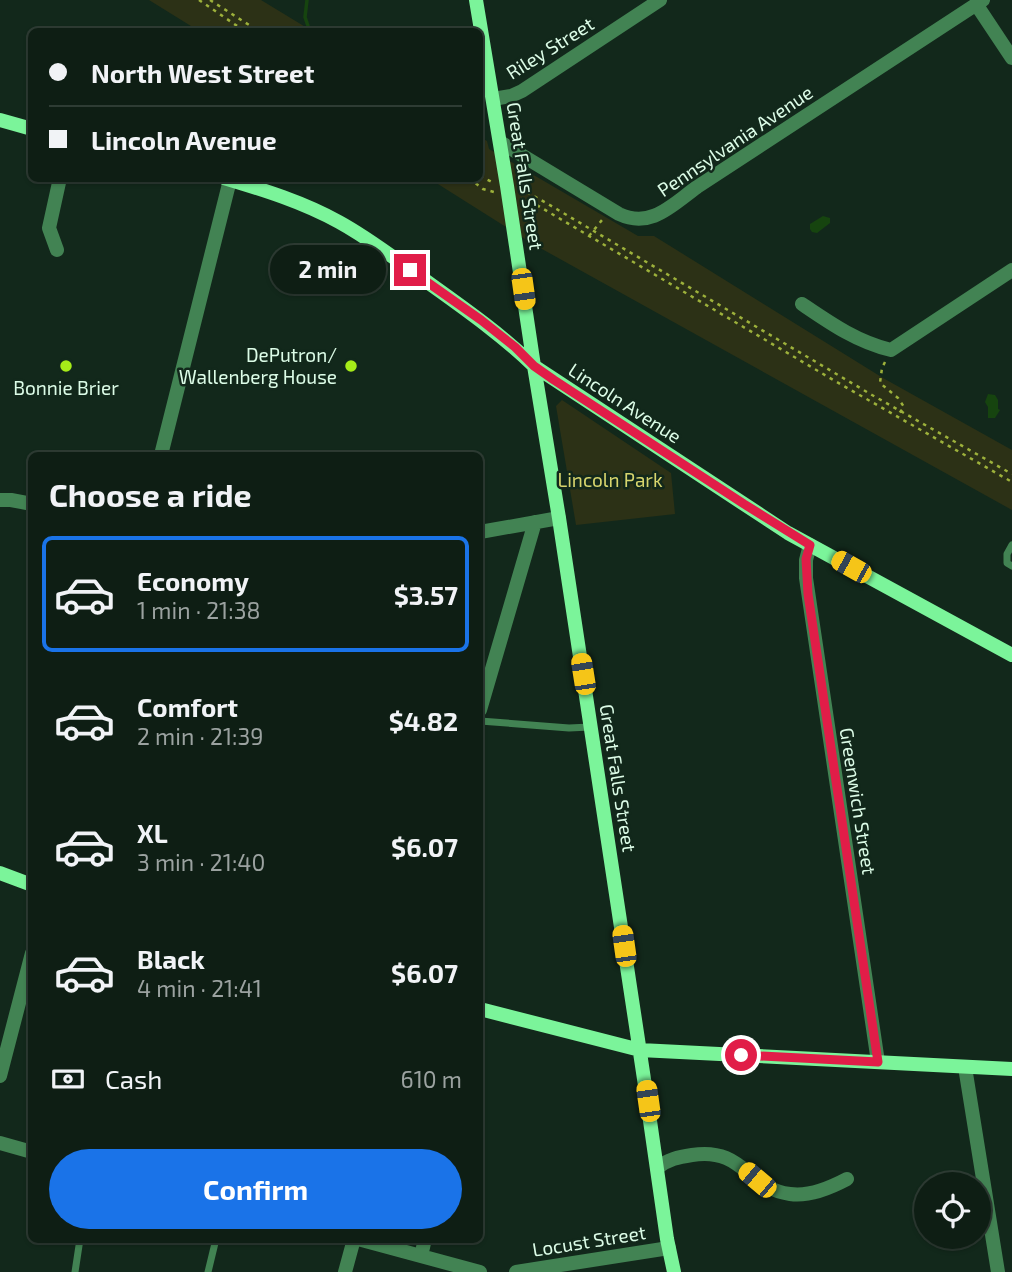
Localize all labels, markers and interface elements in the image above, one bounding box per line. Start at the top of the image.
street label: Riley Street [502,12,598,84]
text: North West Street [91,57,314,88]
street label: Pennsylvania Avenue [653,80,817,201]
street label: Great Falls Street [502,100,549,252]
text: Lincoln Avenue [91,124,277,155]
callout: 2 min [270,246,386,294]
route end [394,254,426,286]
text: 2 min [299,255,357,283]
car [510,267,537,311]
place label: DePutron/ Wallenberg House [179,343,337,388]
marker: Bonnie Brier [58,358,74,374]
marker: DePutron/ Wallenberg House [343,358,359,374]
street label: Lincoln Avenue [565,358,686,448]
place label: Bonnie Brier [13,376,119,399]
park label: Lincoln Park [557,468,663,491]
text: Choose a ride [49,475,252,513]
car [828,548,875,586]
icon: car [53,563,116,626]
text: Economy [137,565,249,596]
text: $3.57 [394,579,458,610]
text: 1 min · 21:38 [137,596,260,624]
car [570,652,597,696]
icon: car [53,689,116,752]
text: Comfort [137,691,238,722]
street label: Great Falls Street [595,702,642,854]
text: $4.82 [389,705,458,736]
text: 2 min · 21:39 [137,722,263,750]
street label: Greenwich Street [836,726,881,876]
icon: car [53,815,116,878]
text: XL [137,817,168,848]
text: $6.07 [391,831,458,862]
text: 3 min · 21:40 [137,848,265,876]
car [611,924,638,968]
icon: car [53,941,116,1004]
text: Black [137,943,205,974]
text: $6.07 [391,957,458,988]
text: 4 min · 21:41 [137,974,262,1002]
route start [725,1039,757,1071]
icon: cash [49,1060,87,1098]
text: Cash [105,1063,162,1094]
text: 610 m [401,1065,462,1093]
car [635,1079,662,1123]
button: Confirm [49,1149,462,1229]
car [735,1158,780,1202]
map controls [914,1172,991,1249]
button: locate [914,1172,991,1249]
street label: Locust Street [531,1220,647,1261]

